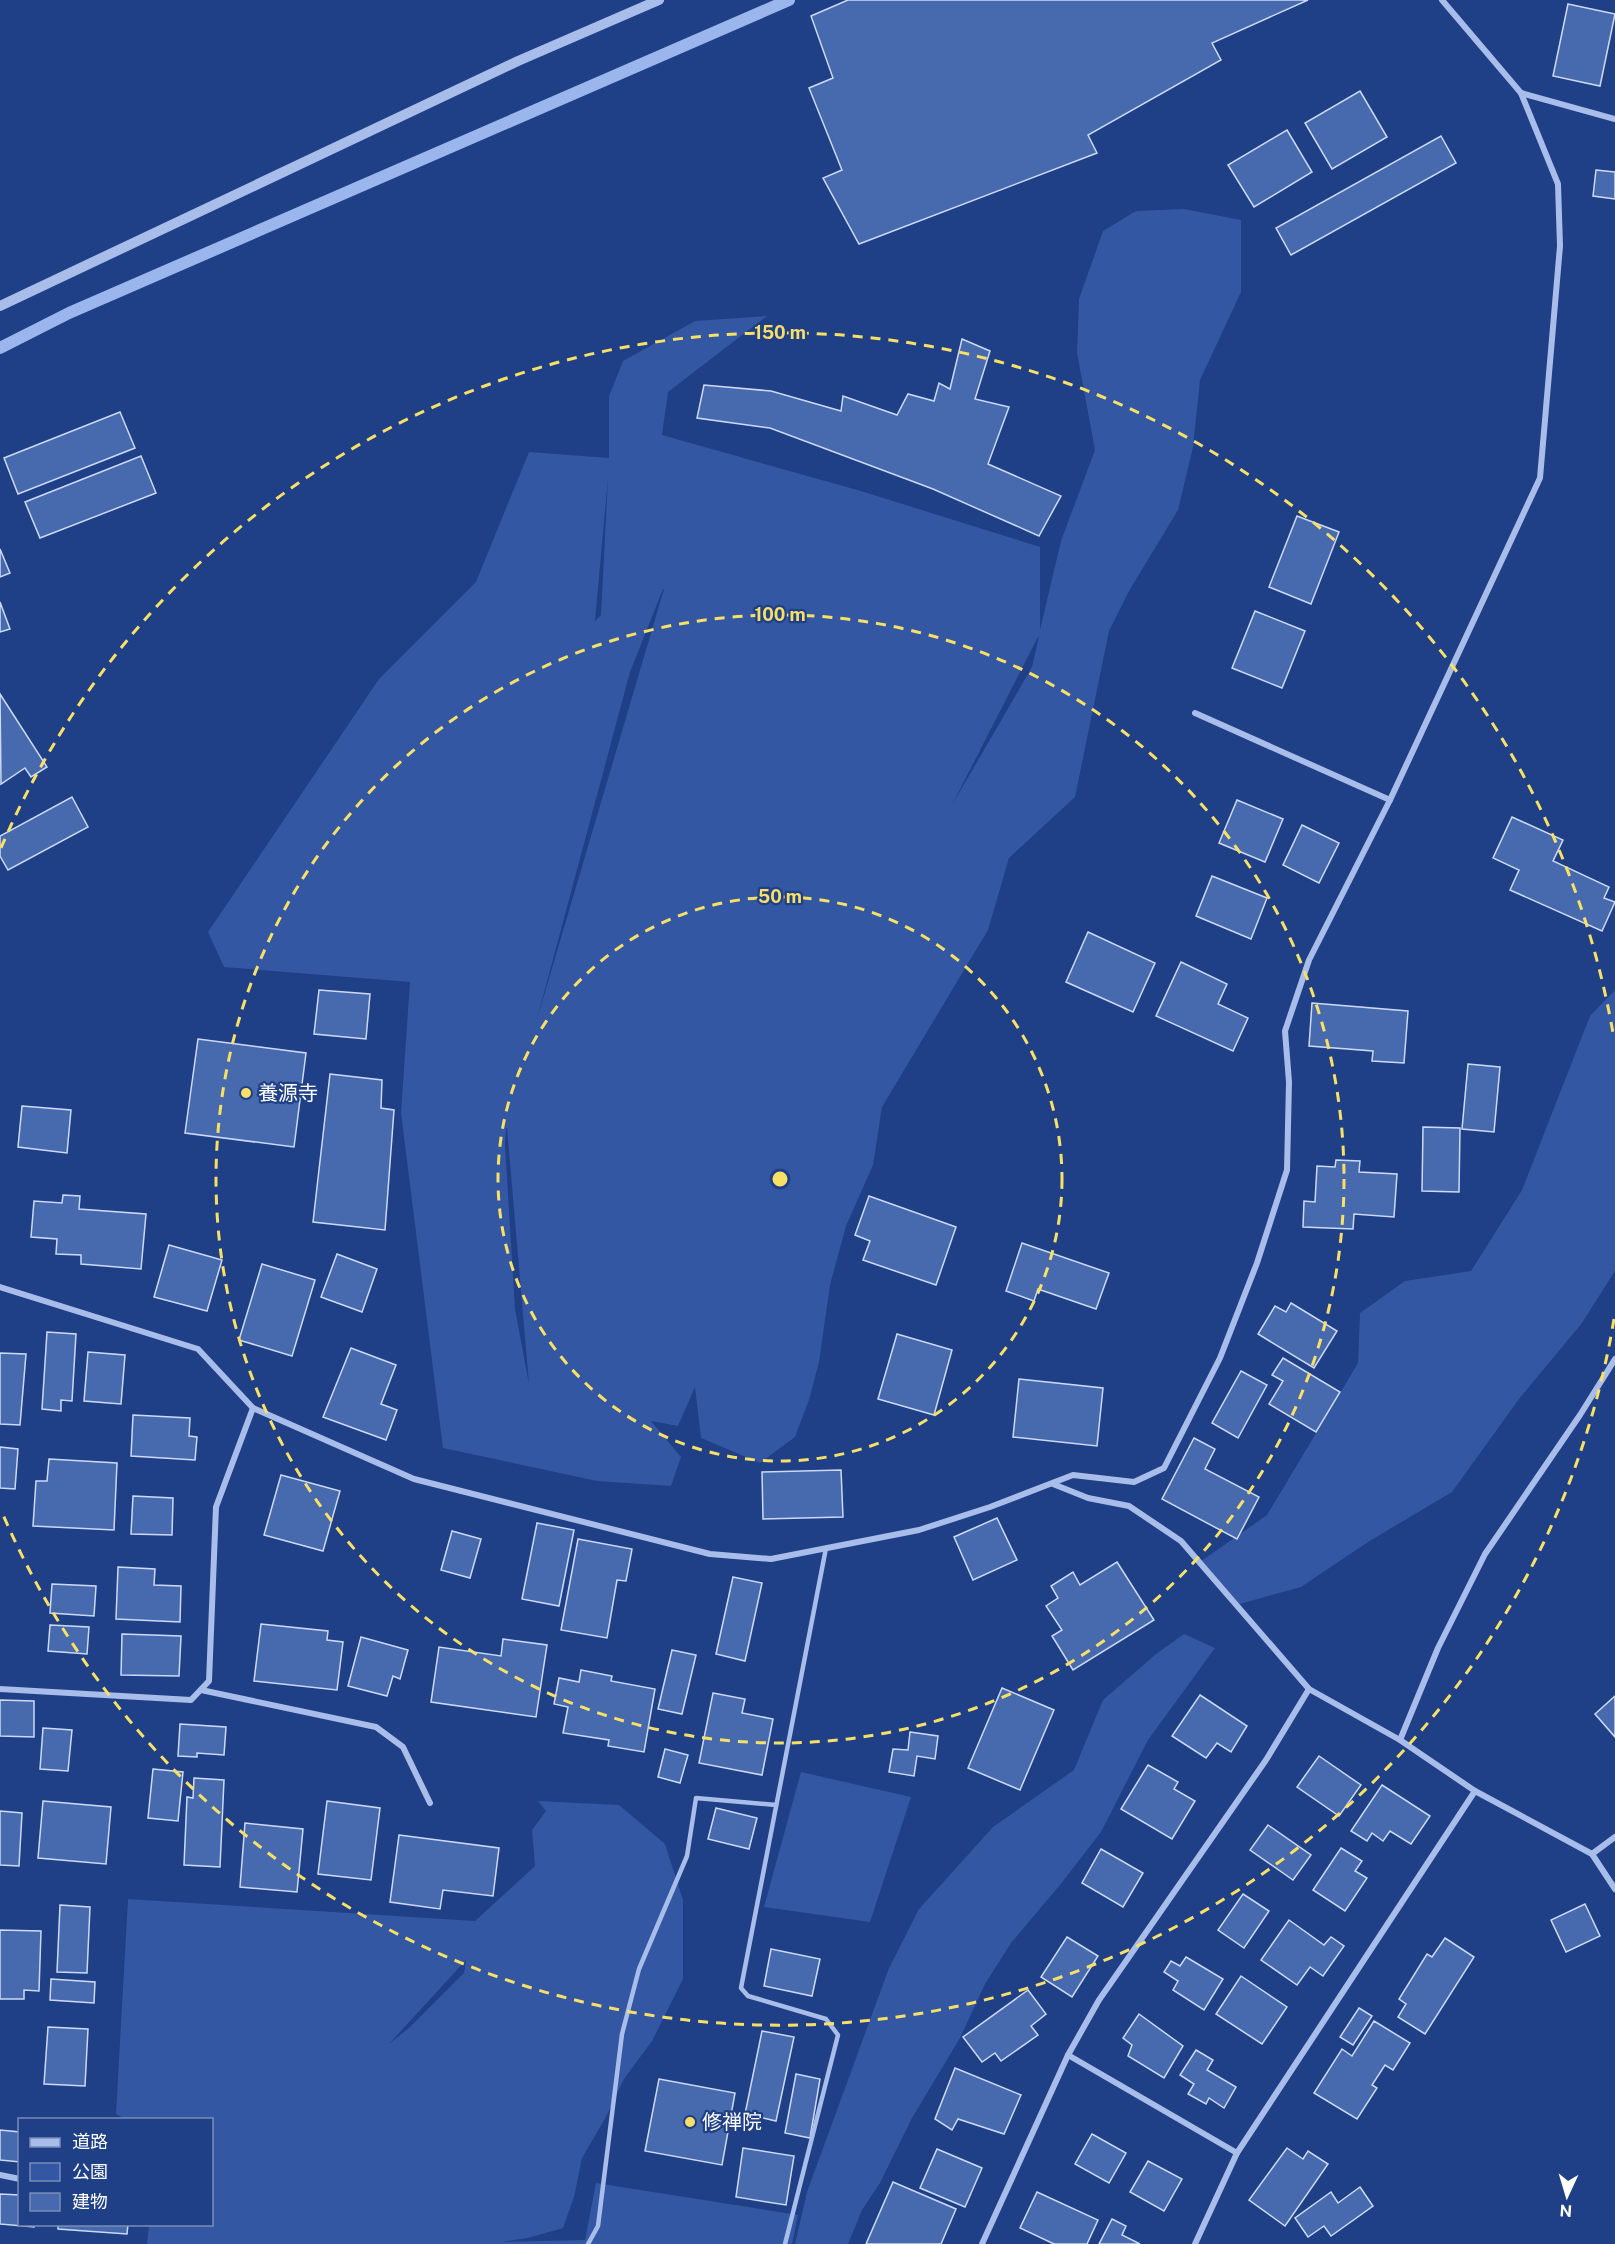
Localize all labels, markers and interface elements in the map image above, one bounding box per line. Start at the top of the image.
text: 150 m [754,322,806,343]
text: 100 m [754,604,806,625]
text: 50 m [758,886,802,907]
place label: 養源寺 [258,1081,318,1105]
marker: 養源寺 [239,1086,253,1100]
centre of rings [770,1169,790,1189]
place label: 修禅院 [702,2110,762,2134]
marker: 修禅院 [683,2115,697,2129]
legend [18,2118,213,2226]
text: 道路 [72,2131,108,2152]
text: 公園 [72,2161,108,2182]
north arrow [1537,2166,1597,2226]
text: 建物 [72,2191,108,2212]
text: N [1559,2201,1573,2220]

